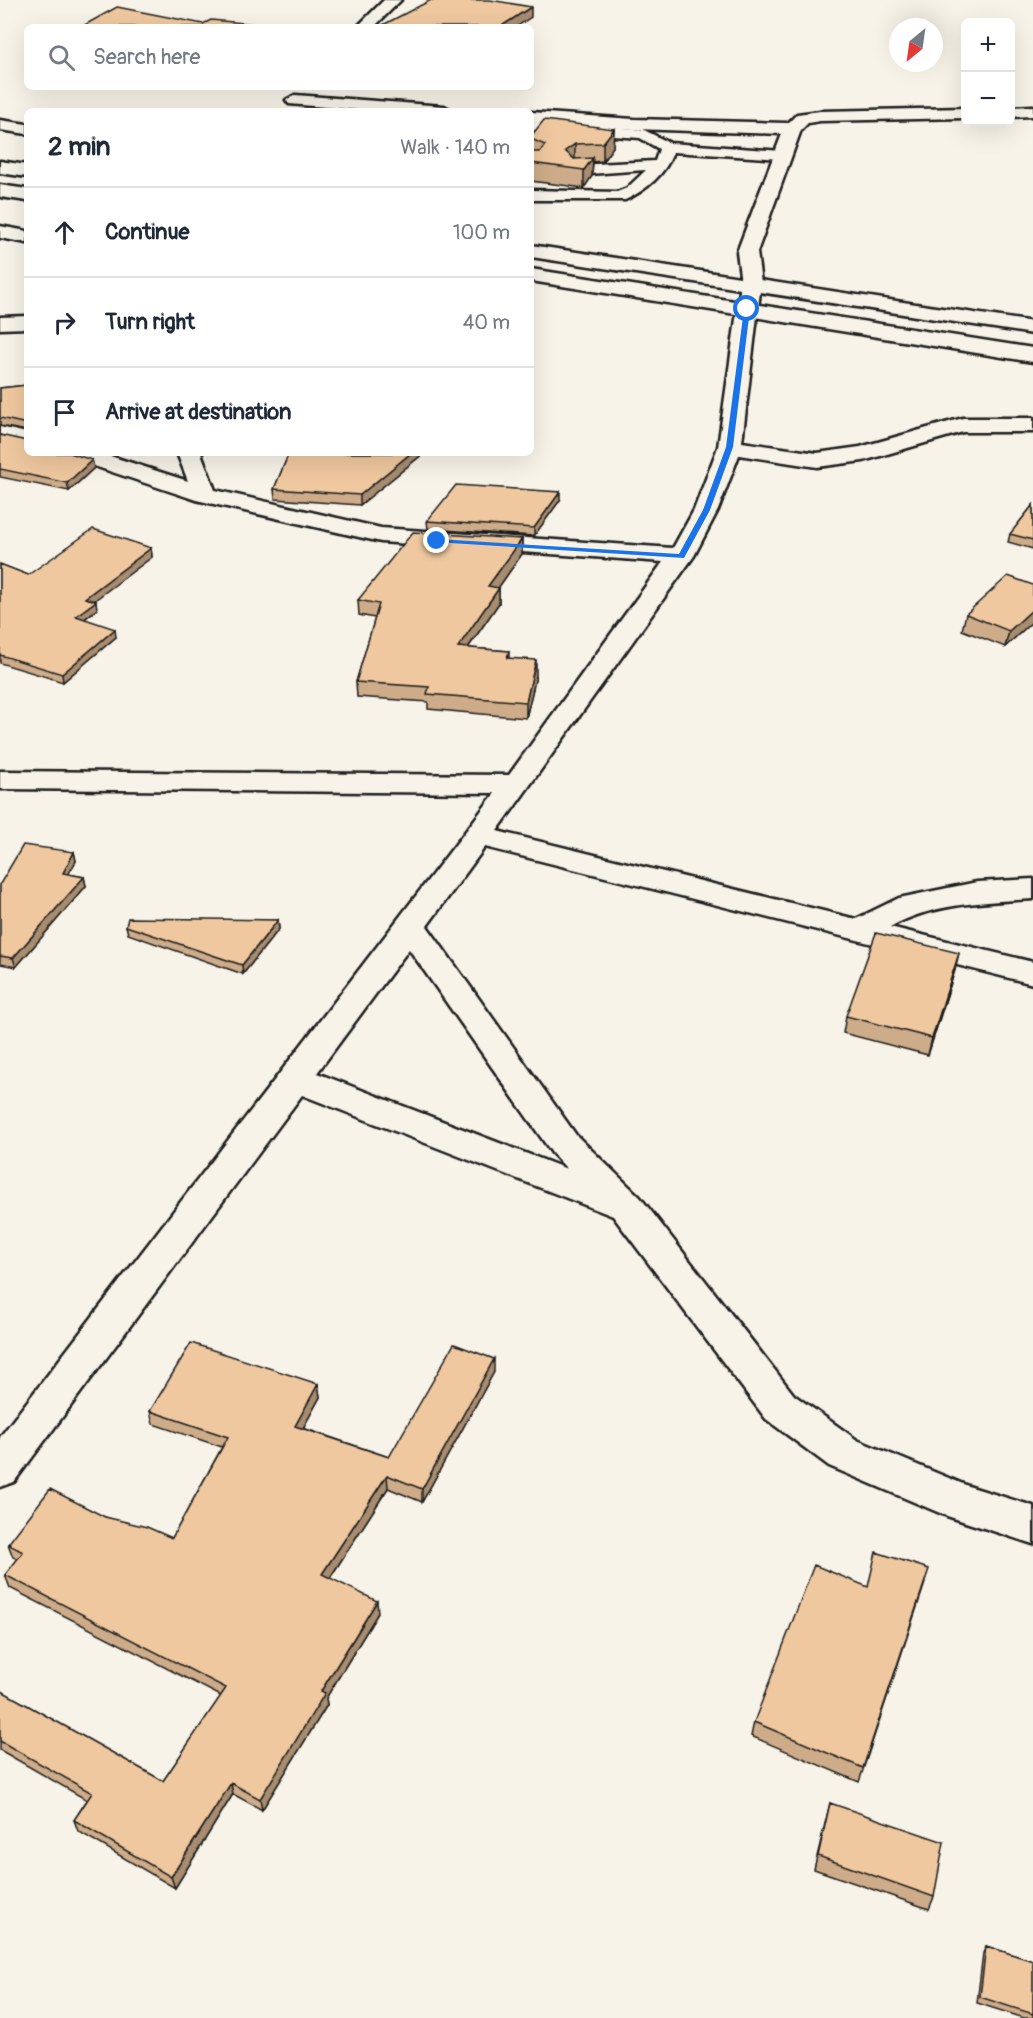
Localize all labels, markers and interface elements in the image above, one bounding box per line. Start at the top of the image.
north arrow [889,18,943,72]
map controls [961,18,1015,126]
button: + [961,18,1015,72]
search box [24,24,534,90]
icon: search [45,41,78,74]
text: Search here [93,43,200,71]
button: − [961,72,1015,126]
text: 2 min [48,131,110,163]
text: Walk · 140 m [400,135,510,160]
icon: ahead [48,216,81,249]
text: Continue [105,218,189,246]
text: 100 m [453,220,510,245]
route start [733,295,759,321]
icon: right [48,306,81,339]
text: Turn right [105,308,195,336]
text: 40 m [463,310,510,335]
icon: arrive [48,396,81,429]
text: Arrive at destination [105,398,291,426]
route end [423,527,449,553]

